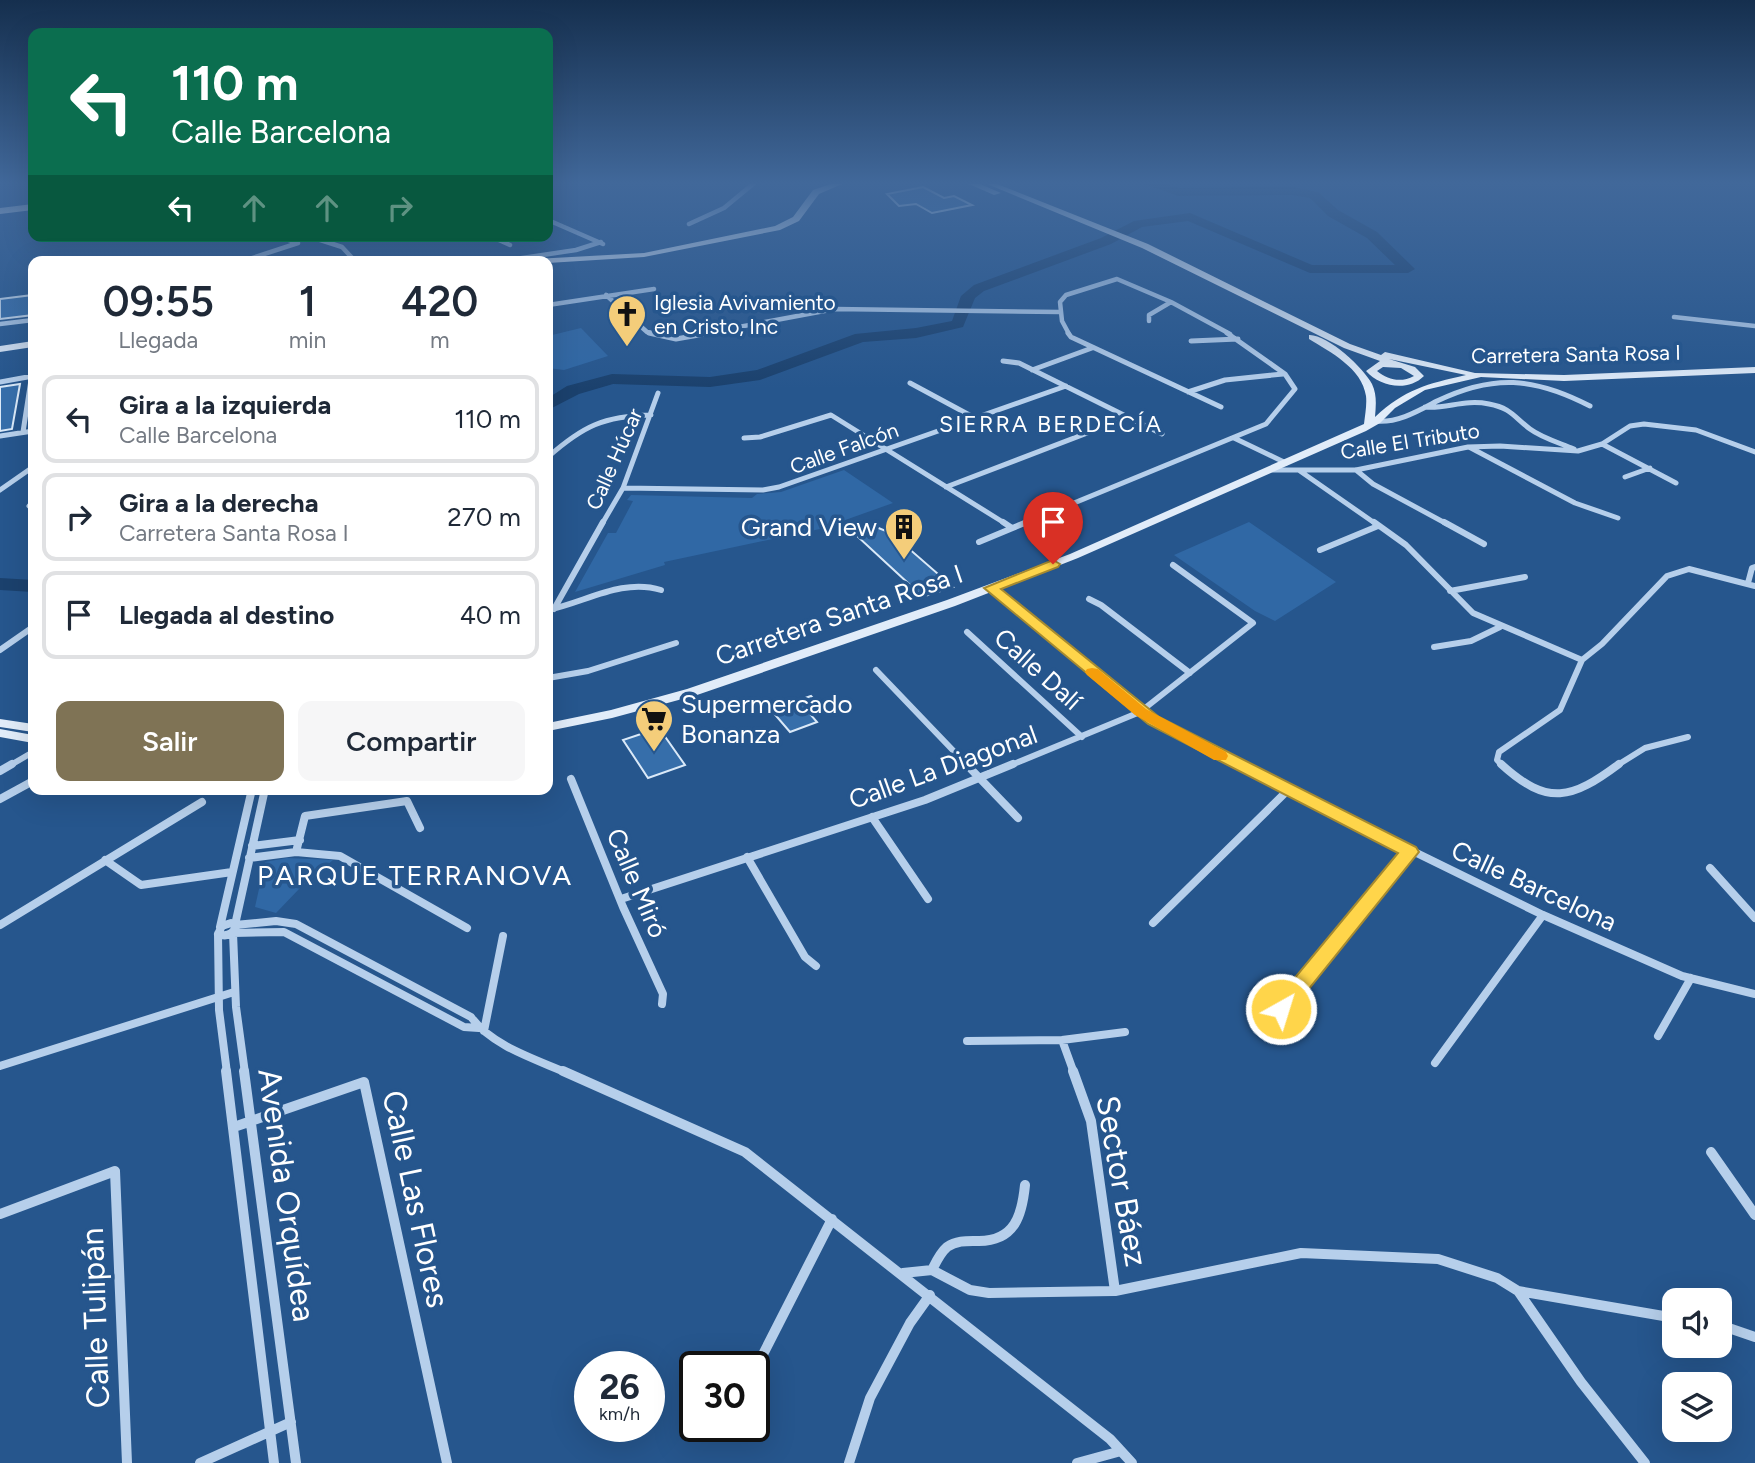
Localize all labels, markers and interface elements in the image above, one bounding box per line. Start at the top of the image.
text: 110 m [171,53,299,112]
icon: left [56,56,147,147]
text: Calle Barcelona [171,113,391,151]
icon: left [162,189,200,227]
icon: ahead [235,189,273,227]
icon: ahead [308,189,346,227]
icon: right [381,189,419,227]
text: 09:55 [103,276,214,327]
text: 1 [299,276,316,327]
text: 420 [401,276,478,327]
place label: Iglesia Avivamiento en Cristo, Inc [654,290,836,339]
church icon: Iglesia Avivamiento en Cristo, Inc [606,293,648,348]
text: Llegada [118,326,198,354]
text: min [289,326,326,354]
text: m [430,326,450,354]
street label: Carretera Santa Rosa I [1471,340,1681,368]
text: Gira a la izquierda [119,389,331,421]
icon: left [60,400,98,438]
text: 110 m [454,403,521,435]
street label: Calle Húcar [581,404,647,514]
district label: SIERRA BERDECÍA [939,410,1163,438]
street label: Calle Falcón [786,417,902,479]
street label: Calle El Tributo [1339,418,1481,464]
text: Calle Barcelona [119,421,277,449]
text: Gira a la derecha [119,487,319,519]
pin [1023,492,1083,564]
icon: right [60,498,98,536]
text: 270 m [447,501,521,533]
icon: arrive [1034,503,1072,541]
building icon: Grand View [883,506,925,561]
place label: Grand View [741,511,878,543]
text: Carretera Santa Rosa I [119,519,349,547]
street label: Carretera Santa Rosa I [711,558,967,672]
icon: arrive [60,596,98,634]
text: Llegada al destino [119,599,334,631]
text: 40 m [460,599,521,631]
street label: Calle Dalí [988,621,1089,717]
place label: Supermercado Bonanza [681,688,853,750]
supermarket icon: Supermercado Bonanza [633,698,675,753]
button: Salir [56,701,284,781]
button: Compartir [298,701,525,781]
street label: Calle La Diagonal [844,718,1042,816]
street label: Calle Miró [600,823,674,943]
street label: Calle Barcelona [1446,834,1622,938]
district label: PARQUE TERRANOVA [257,858,573,892]
position arrow [1244,972,1318,1046]
street label: Avenida Orquídea [250,1066,324,1324]
street label: Calle Las Flores [374,1087,458,1311]
street label: Sector Báez [1088,1093,1156,1269]
street label: Calle Tulipán [73,1227,117,1409]
map controls [1662,1288,1732,1442]
button: sound [1662,1288,1732,1358]
speed limit sign: 30 [679,1351,770,1442]
text: 26 [599,1366,640,1408]
button: layers [1662,1372,1732,1442]
text: km/h [599,1403,640,1425]

